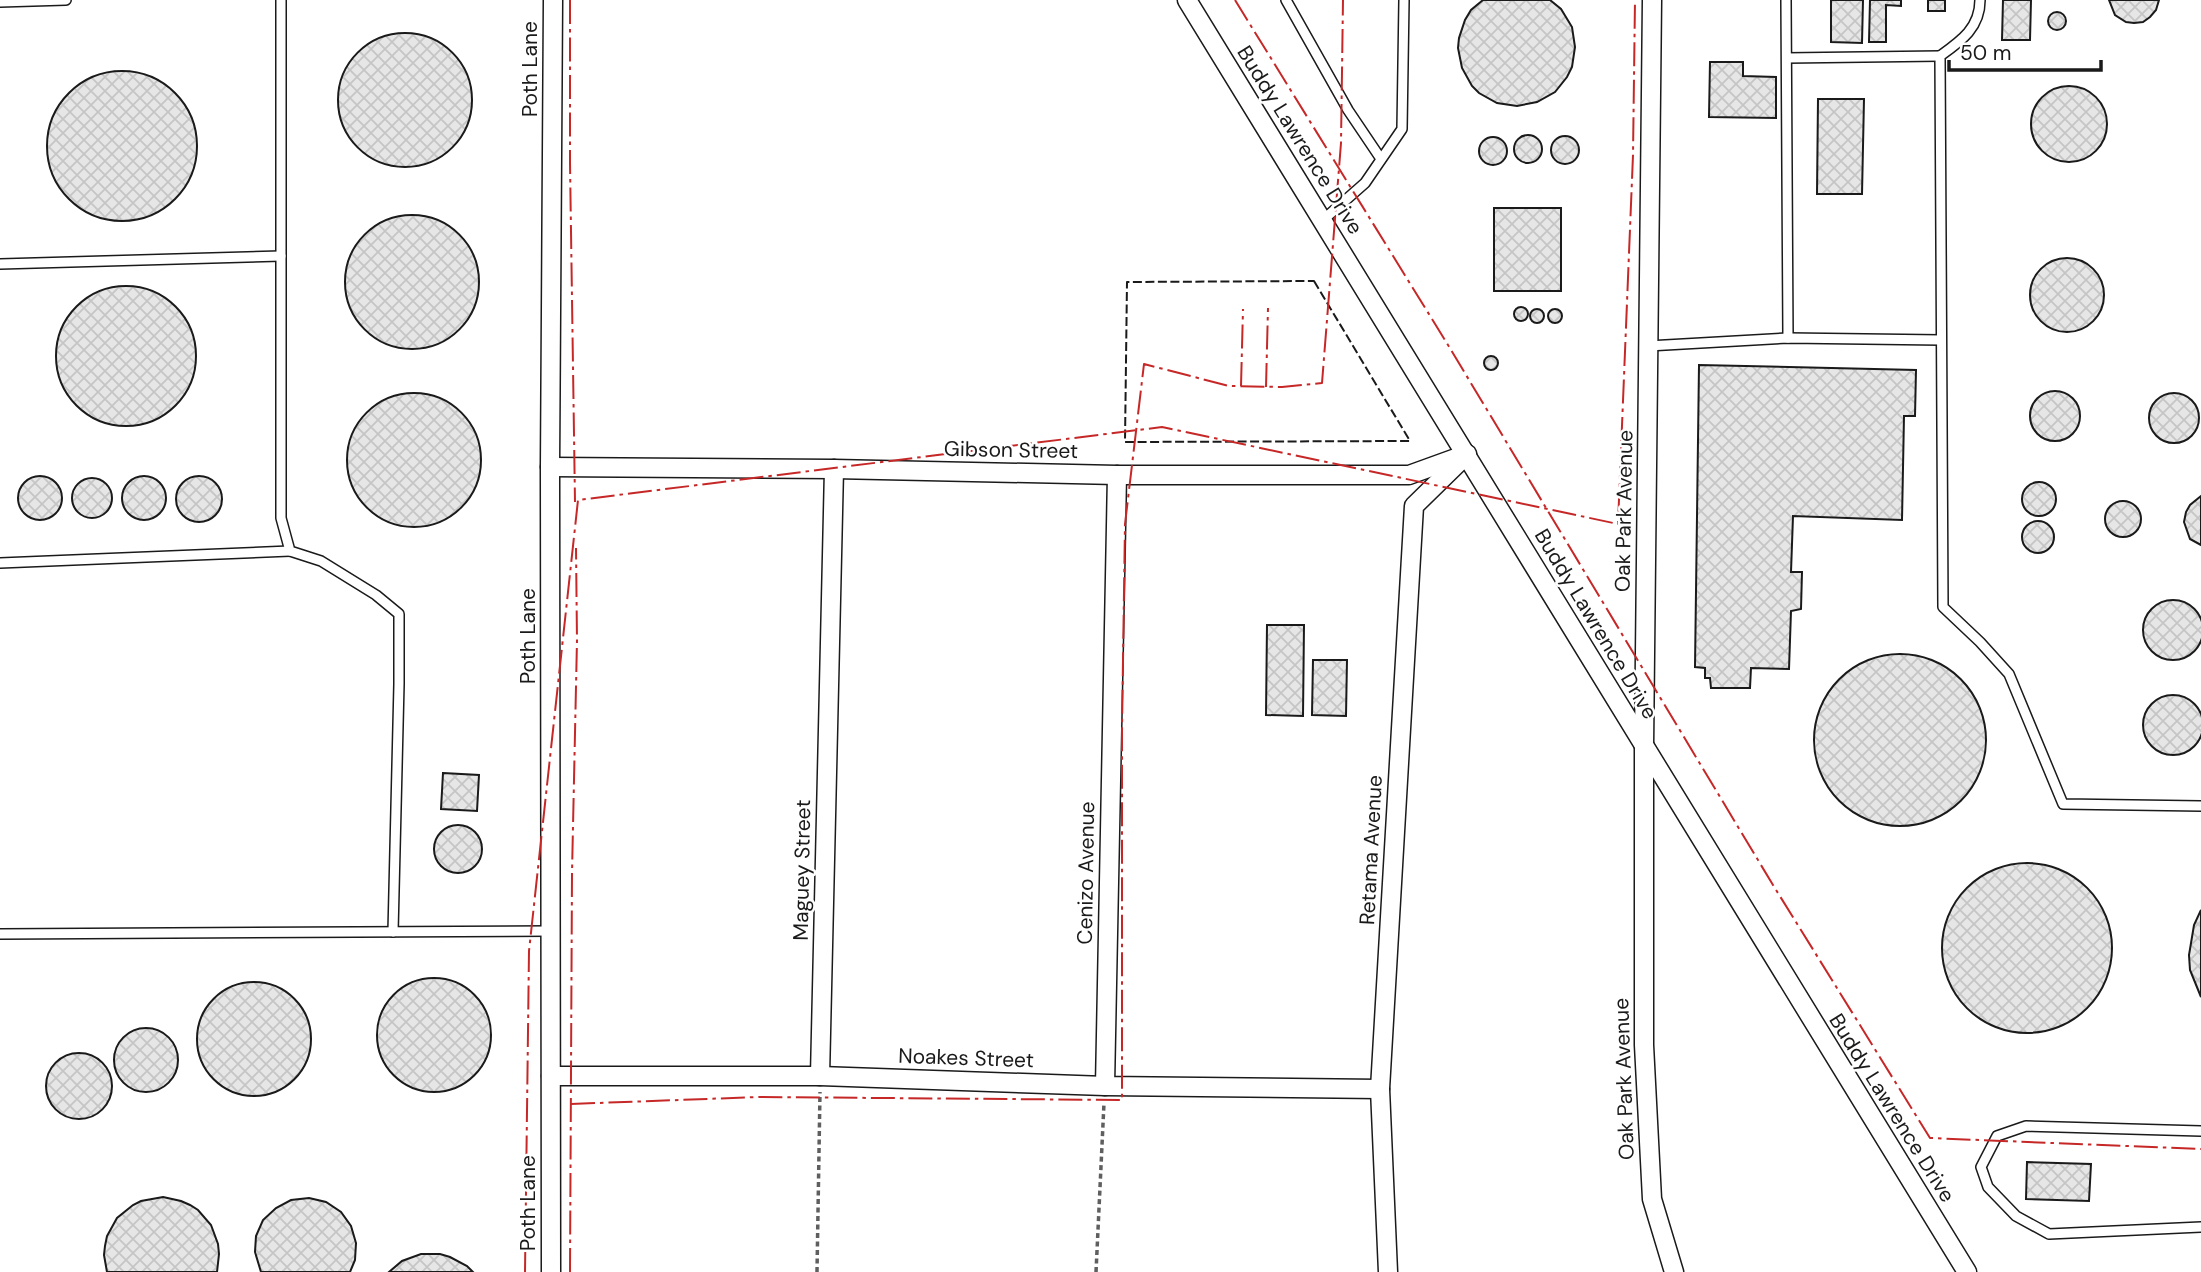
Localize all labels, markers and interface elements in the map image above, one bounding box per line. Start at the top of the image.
street label: Poth Lane [516,21,544,117]
scale bar [1949,28,2101,72]
text: 50 m [1960,39,2011,67]
street label: Buddy Lawrence Drive [1231,40,1369,240]
street label: Oak Park Avenue [1609,430,1639,592]
street label: Gibson Street [944,435,1078,465]
street label: Buddy Lawrence Drive [1528,524,1664,724]
street label: Poth Lane [514,588,542,684]
street label: Retama Avenue [1353,774,1389,926]
street label: Maguey Street [787,799,817,941]
street label: Cenizo Avenue [1071,801,1101,945]
street label: Oak Park Avenue [1607,997,1641,1161]
street label: Buddy Lawrence Drive [1823,1008,1961,1208]
street label: Noakes Street [898,1042,1034,1074]
street label: Poth Lane [514,1155,542,1251]

